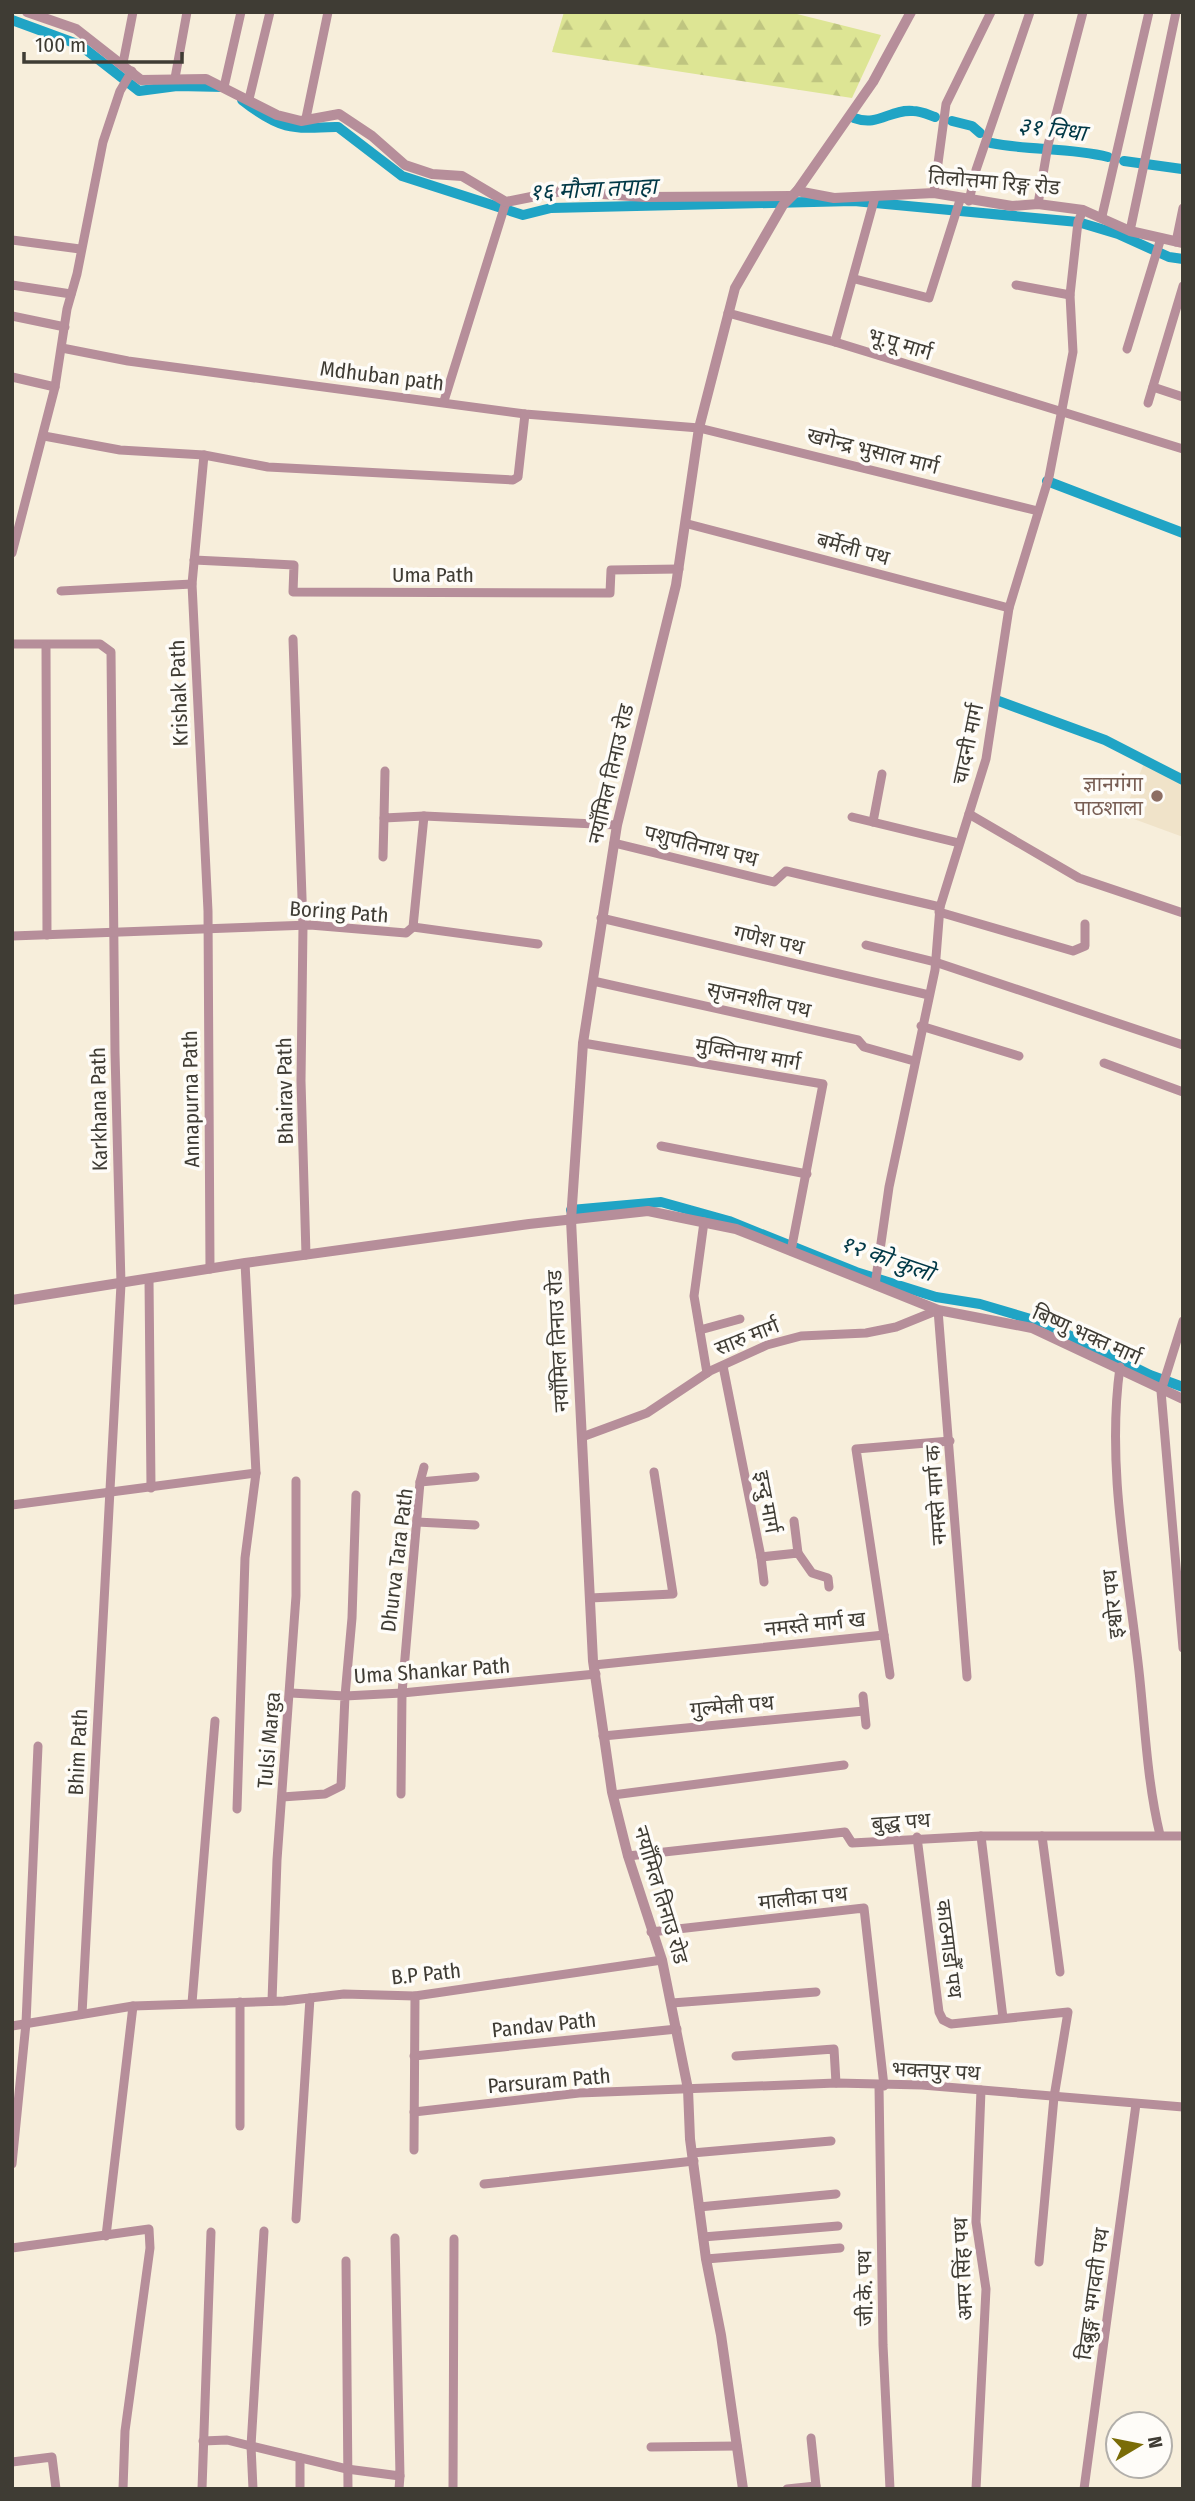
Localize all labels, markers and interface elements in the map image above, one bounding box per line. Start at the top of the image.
scale bar [24,21,182,65]
text: 100 m [35,32,86,58]
water label: ३१ विधा [1017,111,1091,148]
street label: तिलोत्तमा रिङ्ग रोड [927,163,1062,201]
water label: १६ मौजा तपाहा [529,171,661,206]
street label: भू.पू मार्ग [865,322,936,366]
street label: Mdhuban path [319,355,445,397]
street label: खगेन्द्र भुसाल मार्ग [804,422,943,480]
street label: बर्मेली पथ [814,527,893,571]
street label: Uma Path [392,562,474,588]
street label: Krishak Path [164,639,194,747]
street label: चादनी मार्ग [947,700,989,787]
street label: नयाँमिल तिनाउ रोड [582,701,640,846]
place label: ज्ञानगंगा पाठशाला [1074,771,1144,821]
marker: ज्ञानगंगा पाठशाला [1149,788,1165,804]
street label: पशुपतिनाथ पथ [641,819,761,873]
street label: Boring Path [289,896,389,928]
street label: गणेश पथ [731,919,807,961]
street label: सृजनशील पथ [705,976,814,1024]
street label: Annapurna Path [177,1030,205,1168]
street label: मुक्तिनाथ मार्ग [693,1032,804,1076]
street label: Bhairav Path [271,1037,299,1145]
street label: Karkhana Path [85,1047,113,1171]
water label: १२ को कुलो [836,1229,941,1289]
street label: नयाँमिल तिनाउ रोड [541,1268,575,1413]
street label: बिष्णु भक्त मार्ग [1028,1299,1147,1371]
street label: सारु मार्ग [711,1312,784,1362]
street label: नमस्ते मार्ग क [919,1443,952,1546]
street label: इन्दु मार्ग [747,1469,786,1537]
street label: Dhurva Tara Path [375,1487,419,1633]
street label: इश्वोर पथ [1096,1568,1130,1640]
street label: नमस्ते मार्ग ख [763,1606,868,1642]
street label: Uma Shankar Path [353,1653,511,1689]
street label: गुल्मेली पथ [689,1689,776,1723]
street label: Tulsi Marga [252,1691,286,1789]
street label: Bhim Path [63,1708,93,1796]
street label: बुद्ध पथ [871,1807,932,1837]
street label: नयाँमिल तिनाउ रोड [628,1823,695,1968]
street label: मालीका पथ [757,1880,849,1916]
street label: काठमाडौँ पथ [930,1898,968,2000]
street label: B.P Path [390,1957,462,1991]
street label: Pandav Path [490,2007,598,2043]
street label: भक्तपुर पथ [891,2056,982,2086]
street label: Parsuram Path [486,2063,612,2099]
street label: अमर सिंह पथ [947,2216,979,2321]
street label: दिब्रुङ्ग भगवती पथ [1071,2226,1115,2362]
street label: जी.के. पथ [851,2249,879,2326]
north arrow [1104,2410,1174,2480]
text: N [1143,2435,1168,2450]

